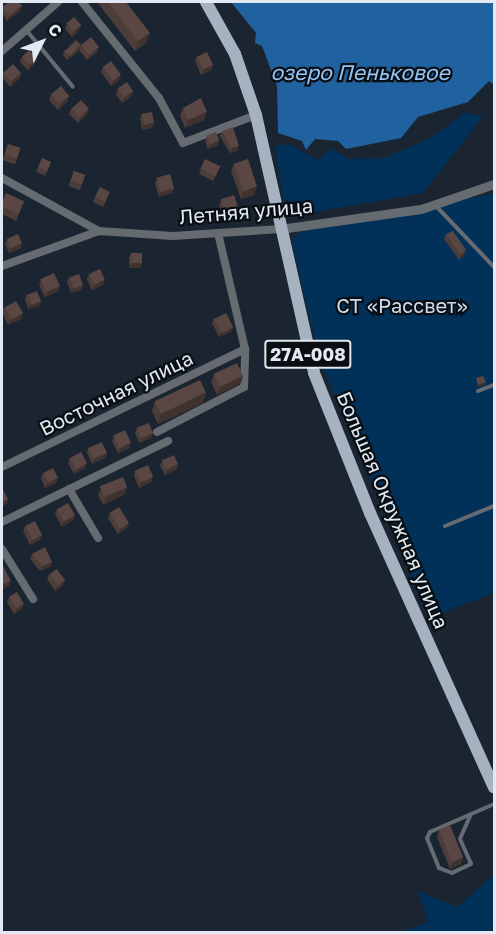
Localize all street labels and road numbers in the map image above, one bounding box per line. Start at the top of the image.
street label: Летняя улица [178,193,314,229]
road number: 27А-008 [263,339,353,369]
street label: Восточная улица [35,346,197,440]
street label: Большая Окружная улица [332,388,454,632]

